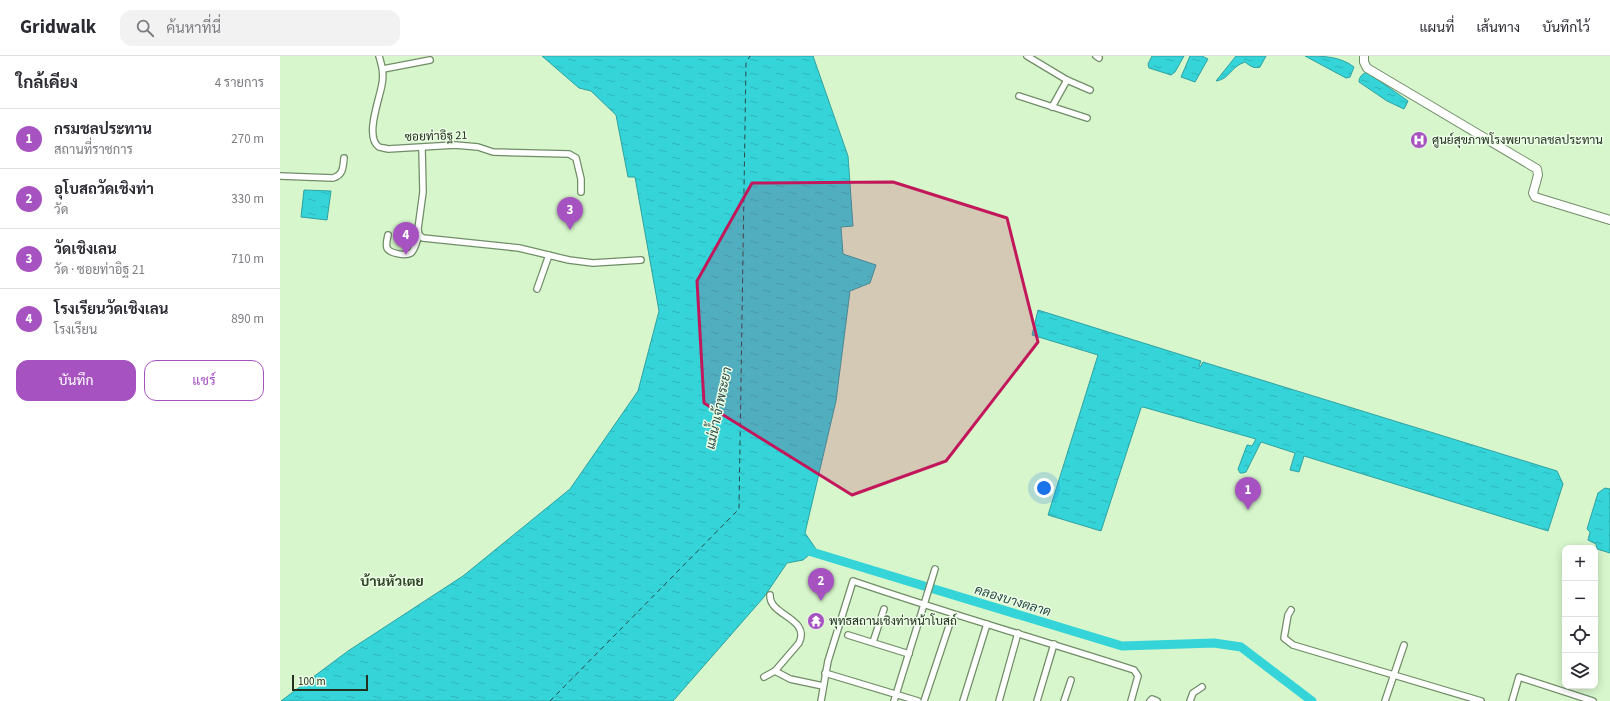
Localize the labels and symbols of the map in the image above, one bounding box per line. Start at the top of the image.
street label: ซอยท่าอิฐ 21 [404,127,468,146]
hospital icon: ศูนย์สุขภาพโรงพยาบาลชลประทาน [1409,130,1429,150]
place label: ศูนย์สุขภาพโรงพยาบาลชลประทาน [1432,132,1603,149]
pin: 3 [557,197,583,230]
pin: 4 [393,222,419,255]
water label: แม่น้ำเจ้าพระยา [698,364,737,451]
pin: 1 [1235,477,1261,510]
your location [1034,478,1054,498]
pin: 2 [808,568,834,601]
district label: บ้านหัวเตย [360,572,424,592]
water label: คลองบางตลาด [972,581,1053,621]
temple icon: พุทธสถานเชิงท่าหน้าโบสถ์ [806,611,826,631]
place label: พุทธสถานเชิงท่าหน้าโบสถ์ [829,613,957,630]
scale bar [292,673,368,692]

